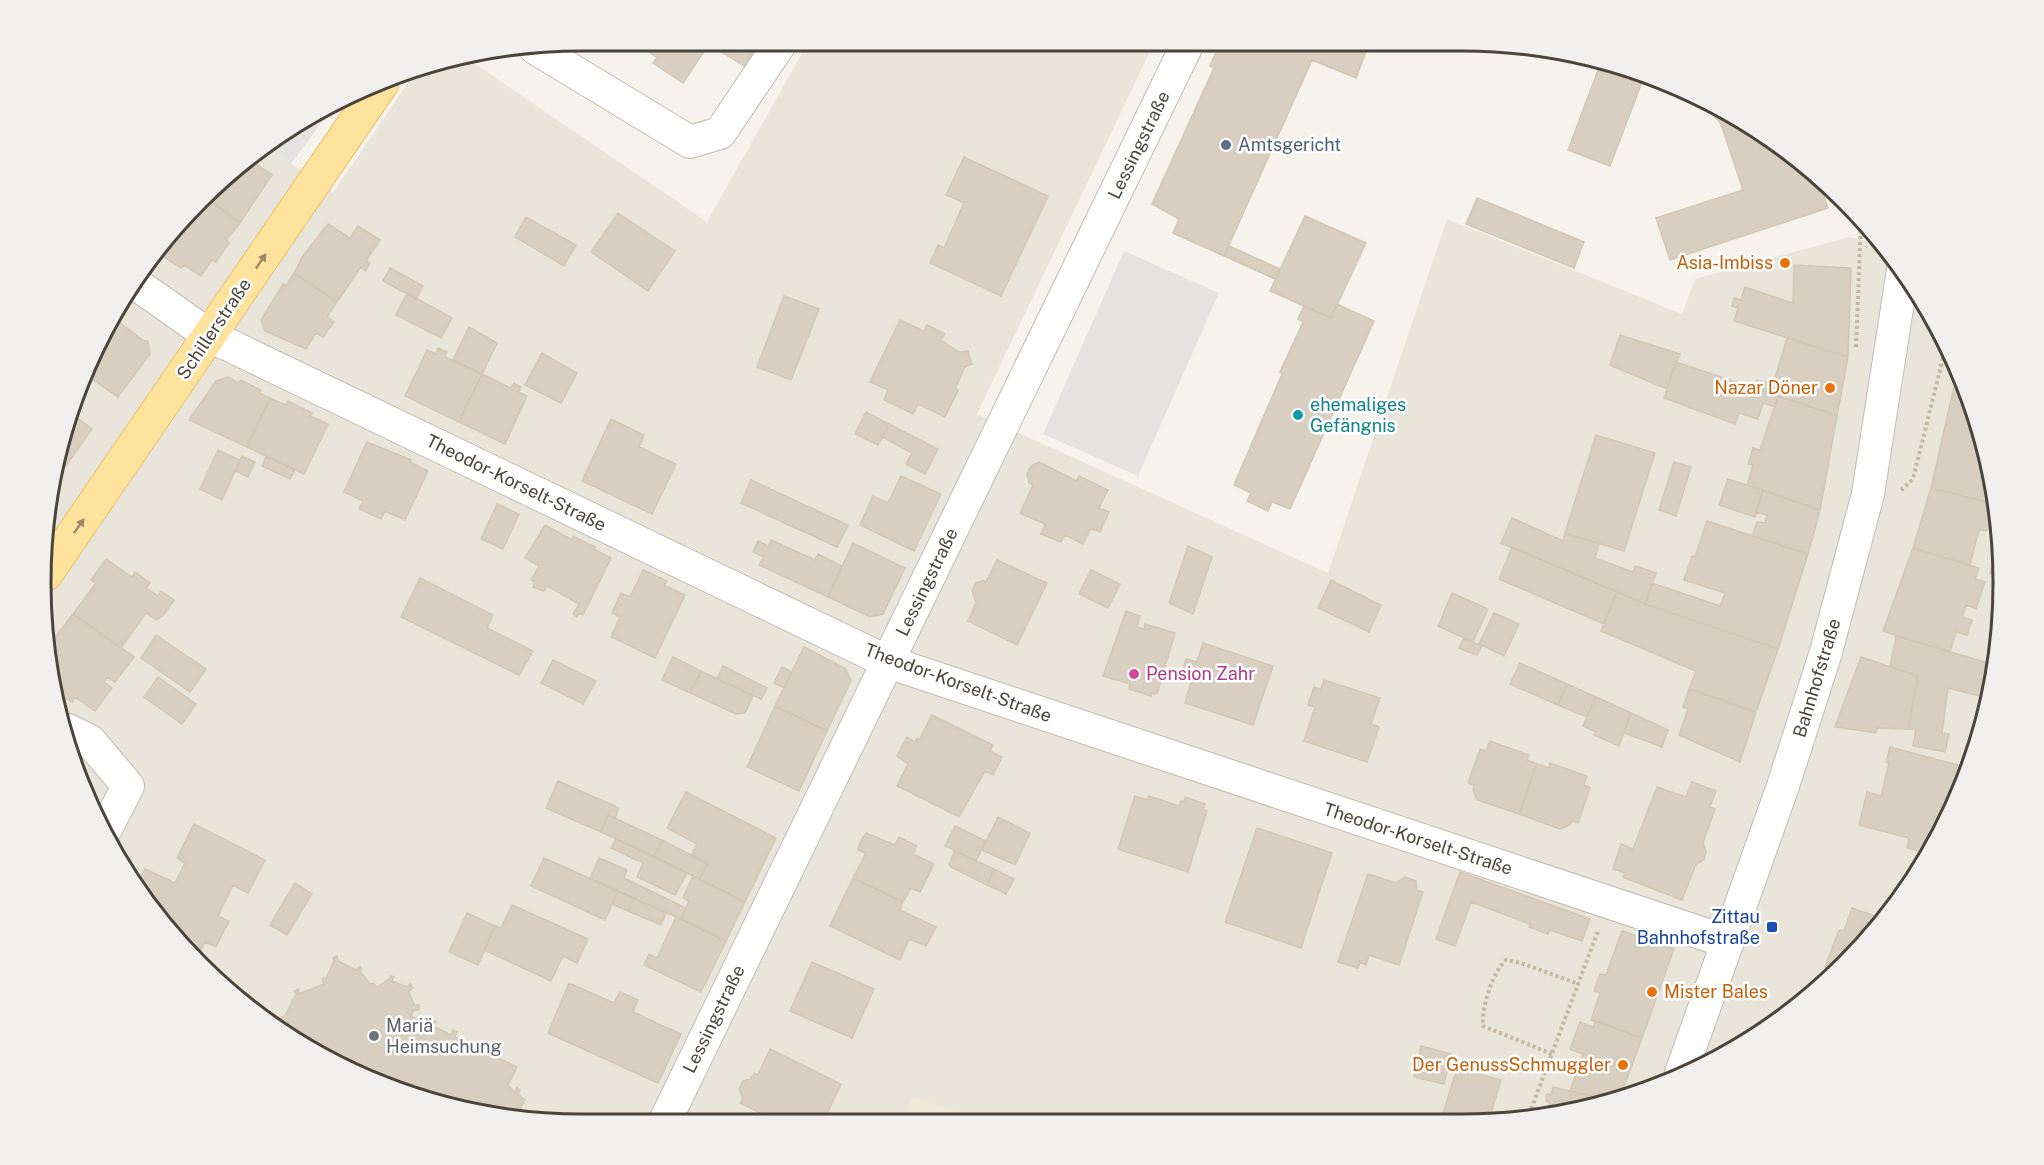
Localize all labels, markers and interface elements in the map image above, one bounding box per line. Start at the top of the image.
street label: Lessingstraße [1103,87,1174,202]
place label: Amtsgericht [1238,134,1341,155]
marker: Amtsgericht [1219,138,1233,152]
place label: Asia-Imbiss [1676,252,1773,273]
one-way arrow [255,254,267,270]
marker: Asia-Imbiss [1778,256,1792,270]
street label: Schillerstraße [172,274,255,383]
place label: Nazar Döner [1714,377,1818,398]
marker: Nazar Döner [1823,381,1837,395]
place label: ehemaliges Gefängnis [1310,394,1406,436]
marker: ehemaliges Gefängnis [1291,408,1305,422]
street label: Theodor-Korselt-Straße [423,430,610,535]
one-way arrow [73,518,84,534]
street label: Lessingstraße [891,524,962,639]
street label: Bahnhofstraße [1788,616,1845,740]
street label: Theodor-Korselt-Straße [862,639,1055,726]
place label: Pension Zahr [1146,663,1255,684]
marker: Pension Zahr [1127,667,1141,681]
street label: Theodor-Korselt-Straße [1321,798,1515,879]
place label: Zittau Bahnhofstraße [1637,906,1760,948]
marker: Zittau Bahnhofstraße [1765,920,1779,934]
street label: Lessingstraße [678,961,749,1076]
place label: Mister Bales [1664,981,1768,1002]
marker: Mister Bales [1645,985,1659,999]
place label: Mariä Heimsuchung [386,1015,502,1057]
marker: Mariä Heimsuchung [367,1029,381,1043]
place label: Der GenussSchmuggler [1412,1054,1611,1075]
marker: Der GenussSchmuggler [1616,1058,1630,1072]

